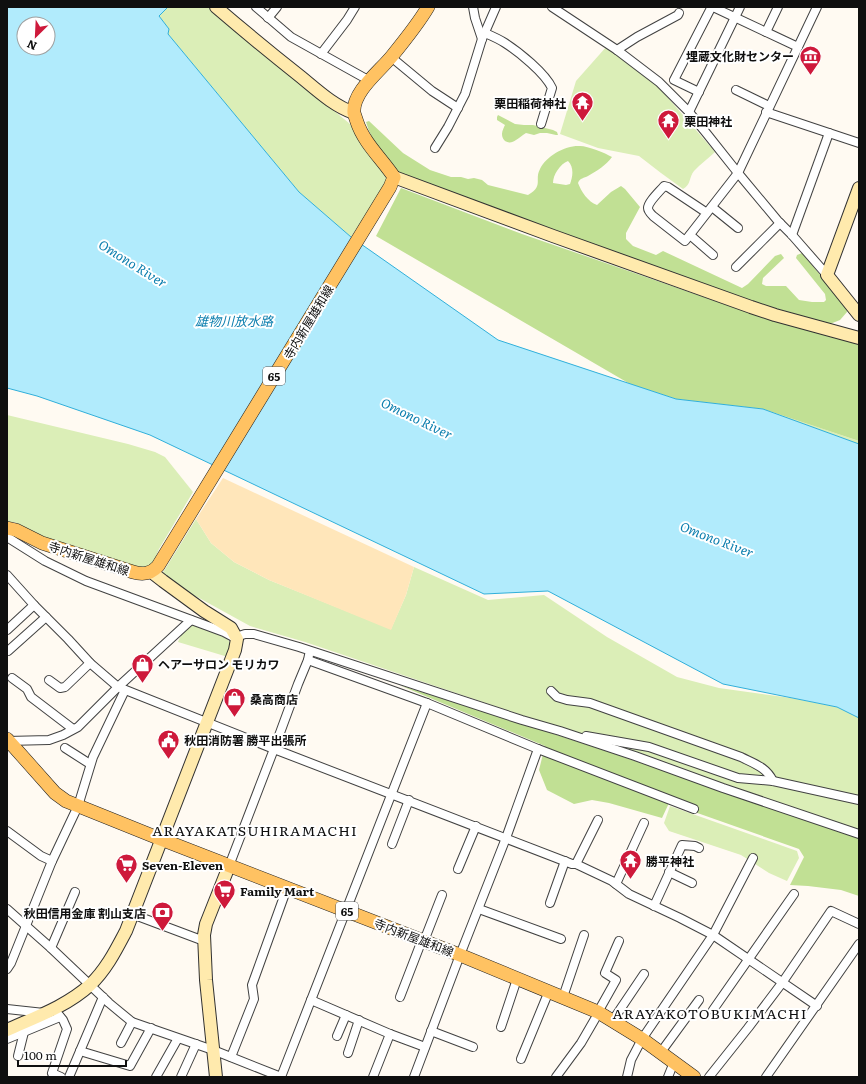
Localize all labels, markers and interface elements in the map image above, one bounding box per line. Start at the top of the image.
north arrow [16,16,56,56]
text: N [24,37,39,55]
museum icon: 埋蔵文化財センター [797,43,823,76]
place label: 埋蔵文化財センター [686,47,794,65]
temple icon: 栗田稲荷神社 [569,90,595,123]
place label: 栗田稲荷神社 [494,94,566,112]
temple icon: 栗田神社 [655,108,681,141]
place label: 栗田神社 [684,112,732,130]
water label: Omono River [95,234,171,292]
street label: 寺内新屋雄和線 [279,281,337,363]
water label: 雄物川放水路 [195,311,274,330]
road number: 65 [263,367,285,385]
water label: Omono River [378,392,456,444]
water label: Omono River [677,516,757,562]
street label: 寺内新屋雄和線 [46,536,132,580]
shop icon: ヘアーサロン モリカワ [130,651,156,684]
place label: ヘアーサロン モリカワ [158,655,279,673]
shop icon: 桑高商店 [222,686,248,719]
place label: 桑高商店 [250,690,298,708]
public building icon: 秋田消防署 勝平出張所 [156,727,182,760]
place label: 秋田消防署 勝平出張所 [184,731,306,749]
district label: ARAYAKATSUHIRAMACHI [152,820,358,840]
temple icon: 勝平神社 [618,848,644,881]
supermarket icon: Seven-Eleven [113,852,139,885]
place label: 勝平神社 [646,852,694,870]
place label: Seven-Eleven [142,856,224,874]
supermarket icon: Family Mart [211,878,237,911]
place label: Family Mart [240,882,315,900]
bank icon: 秋田信用金庫 割山支店 [149,900,175,933]
road number: 65 [336,902,358,920]
place label: 秋田信用金庫 割山支店 [24,904,146,922]
street label: 寺内新屋雄和線 [372,914,456,960]
district label: ARAYAKOTOBUKIMACHI [612,1003,808,1023]
scale bar [18,1042,126,1068]
text: 100 m [24,1046,57,1064]

